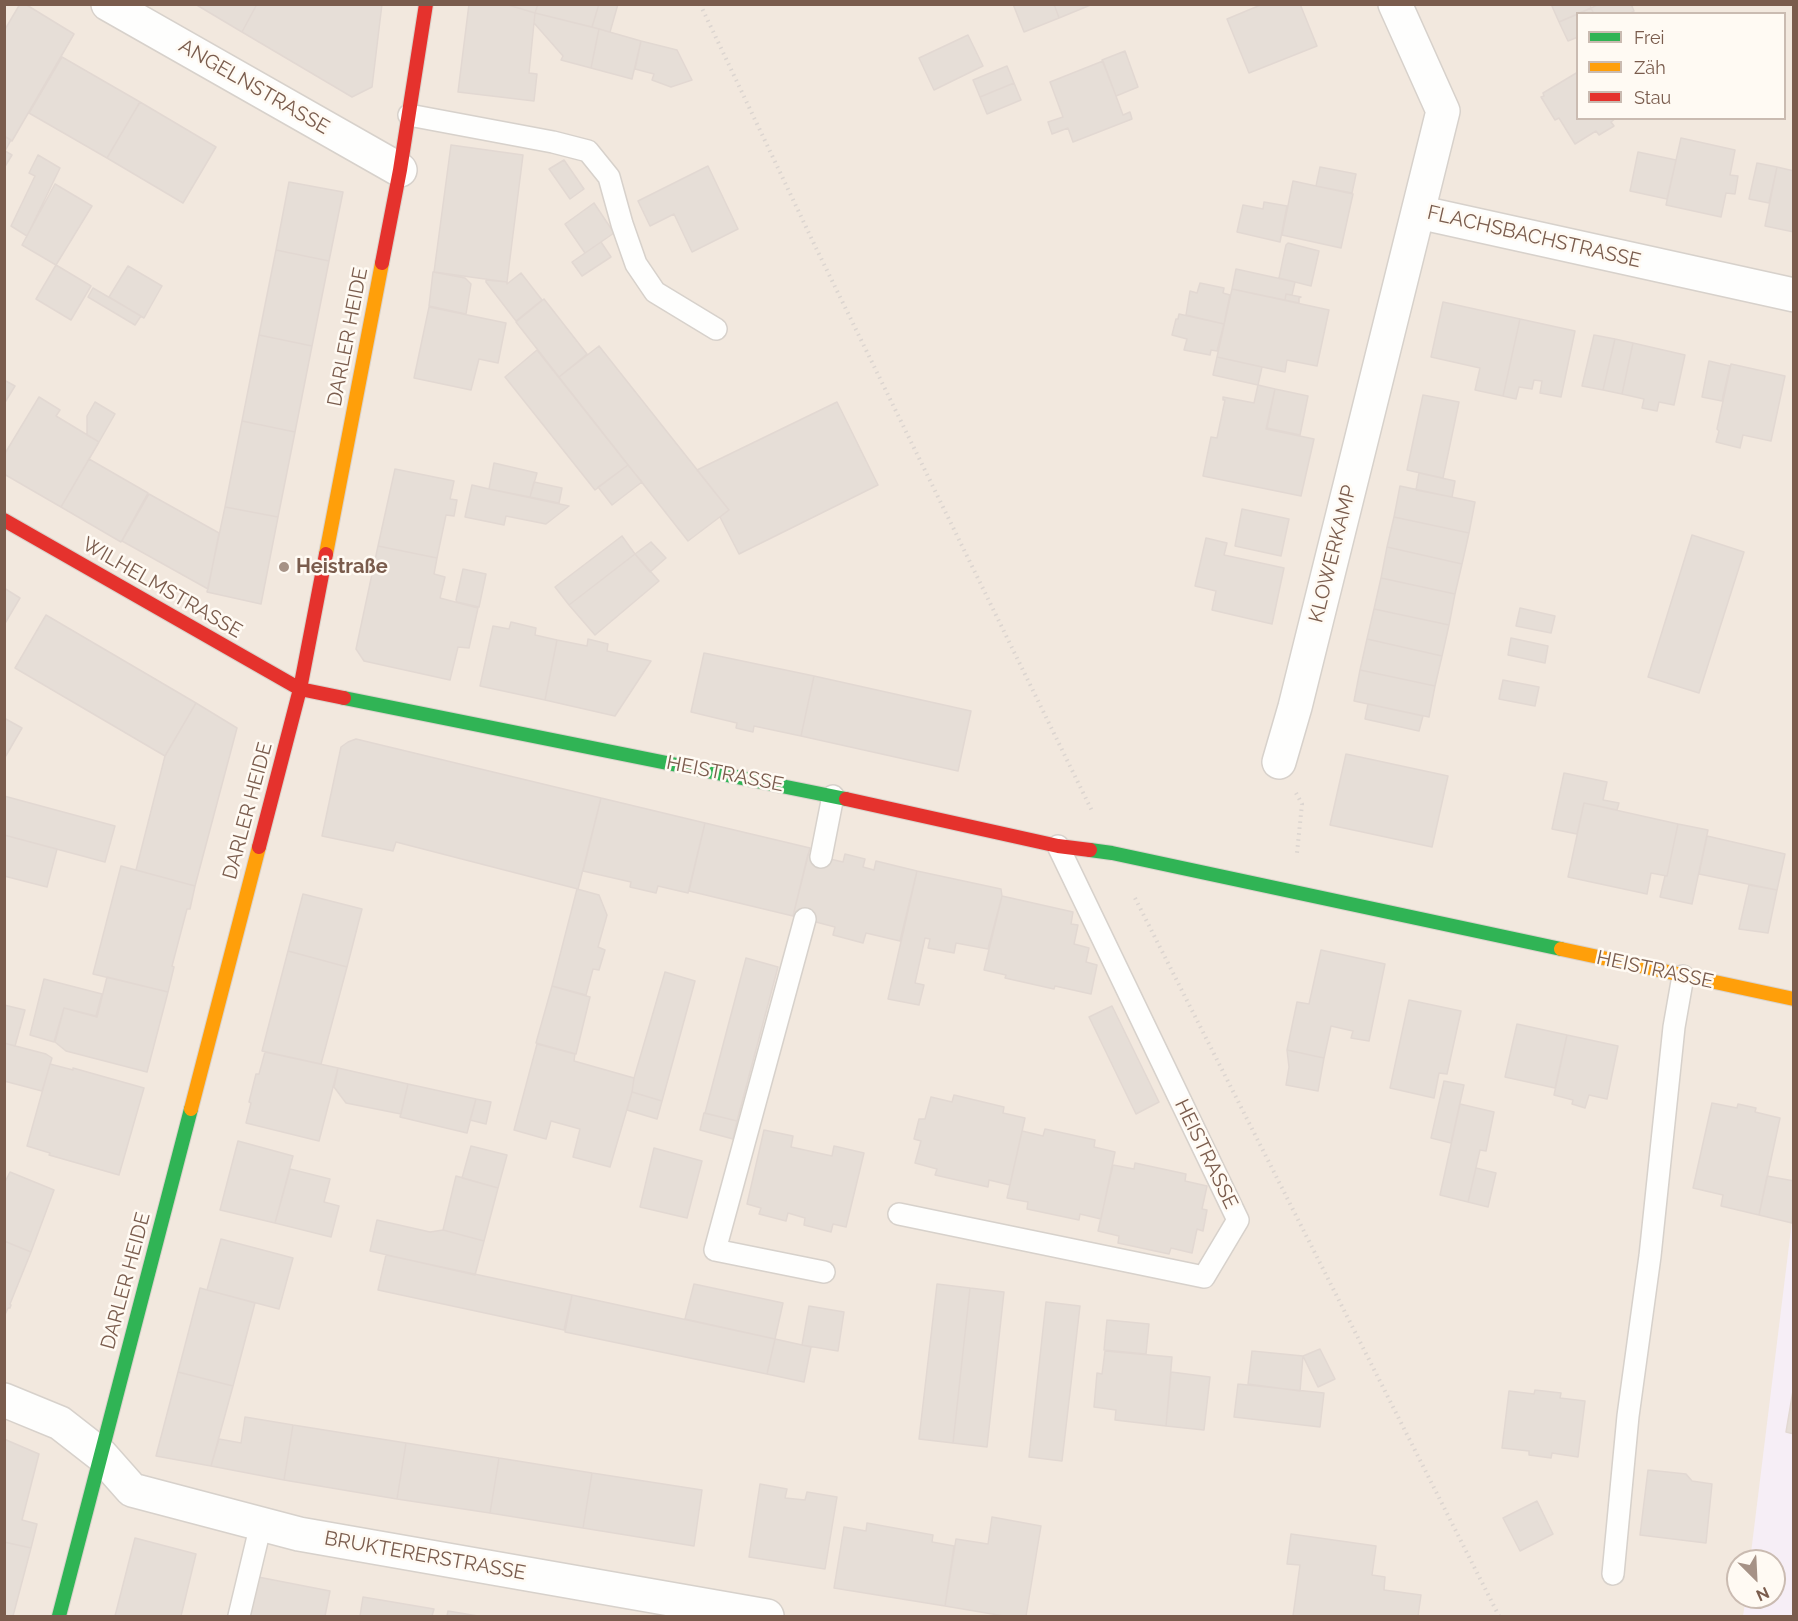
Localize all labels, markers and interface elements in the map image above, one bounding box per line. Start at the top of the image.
legend [1576,12,1786,120]
text: Frei [1634,27,1664,48]
street label: ANGELNSTRASSE [175,34,333,140]
text: Zäh [1634,57,1666,78]
text: Stau [1634,87,1671,108]
street label: FLACHSBACHSTRASSE [1425,201,1643,273]
street label: DARLER HEIDE [323,266,373,408]
street label: KLOWERKAMP [1304,483,1362,625]
street label: WILHELMSTRASSE [78,532,246,644]
place label: Heistraße [296,555,388,579]
marker: Heistraße [277,560,291,574]
street label: DARLER HEIDE [218,740,278,882]
street label: HEISTRASSE [664,751,786,797]
street label: HEISTRASSE [1594,946,1716,994]
street label: HEISTRASSE [1169,1095,1243,1213]
street label: DARLER HEIDE [96,1210,156,1352]
street label: BRUKTERERSTRASSE [322,1526,528,1586]
north arrow [1726,1549,1786,1609]
text: N [1753,1583,1772,1605]

